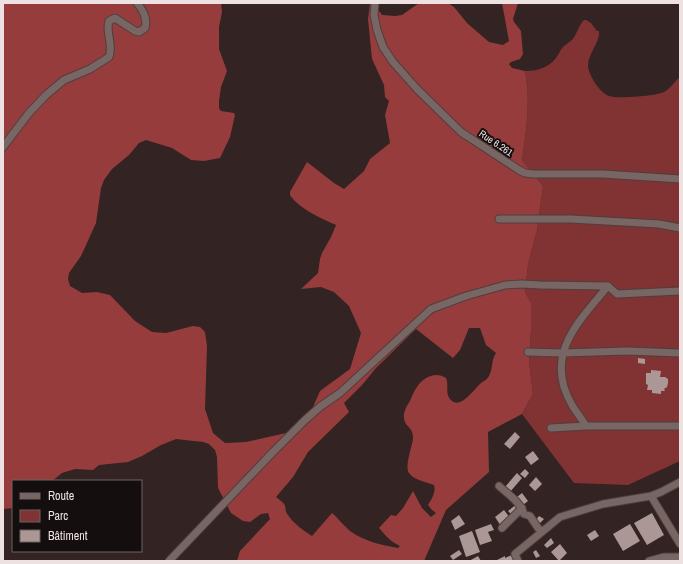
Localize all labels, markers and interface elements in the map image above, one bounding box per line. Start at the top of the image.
street label: Rue 6.261 [477,127,516,159]
legend [12,480,142,552]
text: Route [48,488,74,504]
text: Parc [48,508,68,524]
text: Bâtiment [48,528,88,544]

